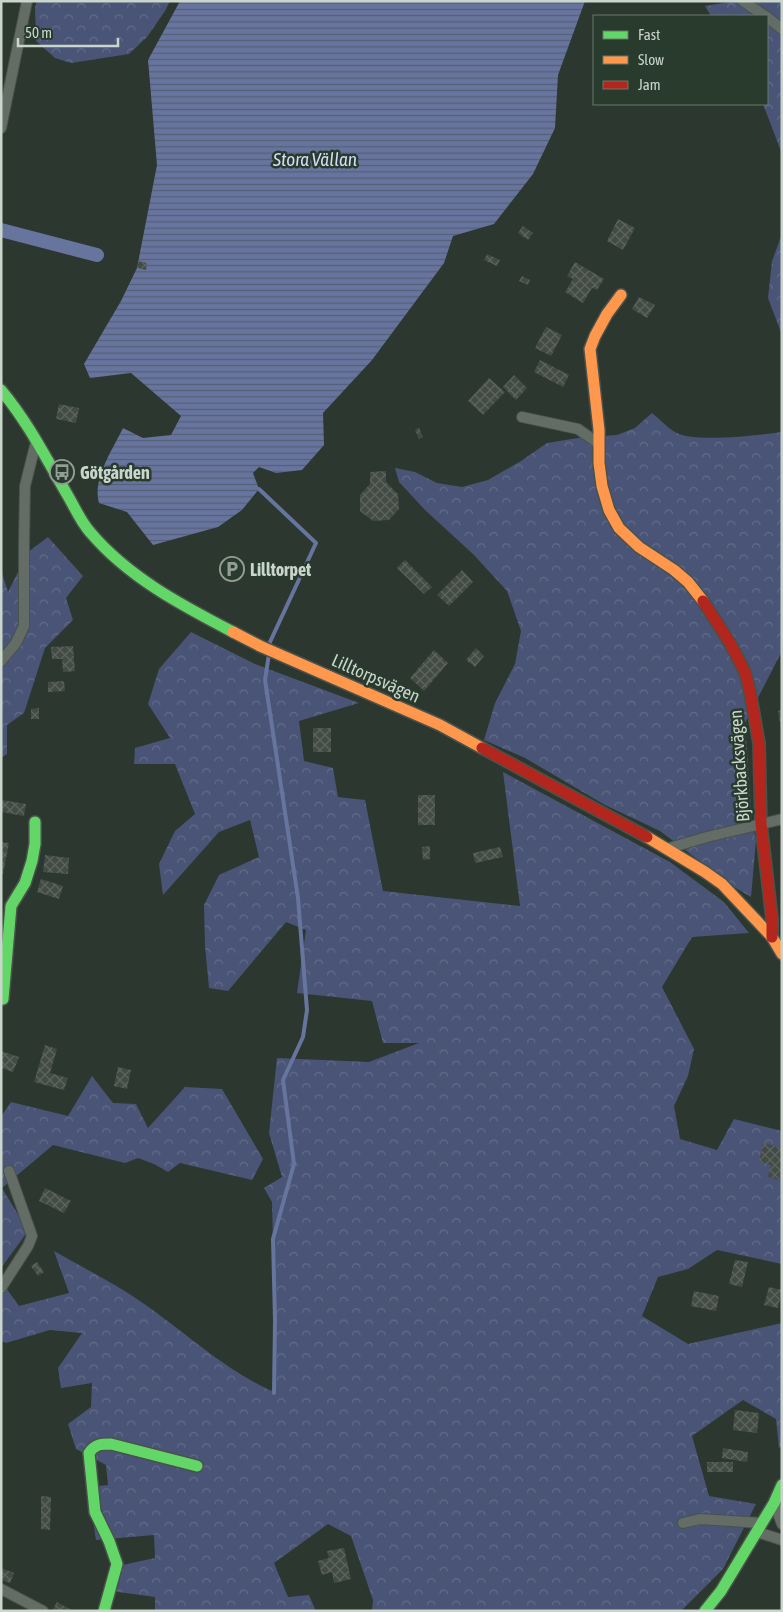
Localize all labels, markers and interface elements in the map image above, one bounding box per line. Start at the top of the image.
scale bar [18,15,118,47]
legend [593,15,768,105]
text: 50 m [25,24,52,41]
text: Fast [638,26,660,43]
text: Slow [638,51,664,68]
text: Jam [638,76,661,93]
water label: Stora Vällan [272,148,357,170]
bus stop icon: Götgården [49,459,75,485]
place label: Götgården [80,462,150,483]
parking icon: Lilltorpet [219,556,245,582]
place label: Lilltorpet [250,559,312,580]
street label: Lilltorpsvägen [329,649,423,707]
street label: Björkbacksvägen [725,709,753,823]

